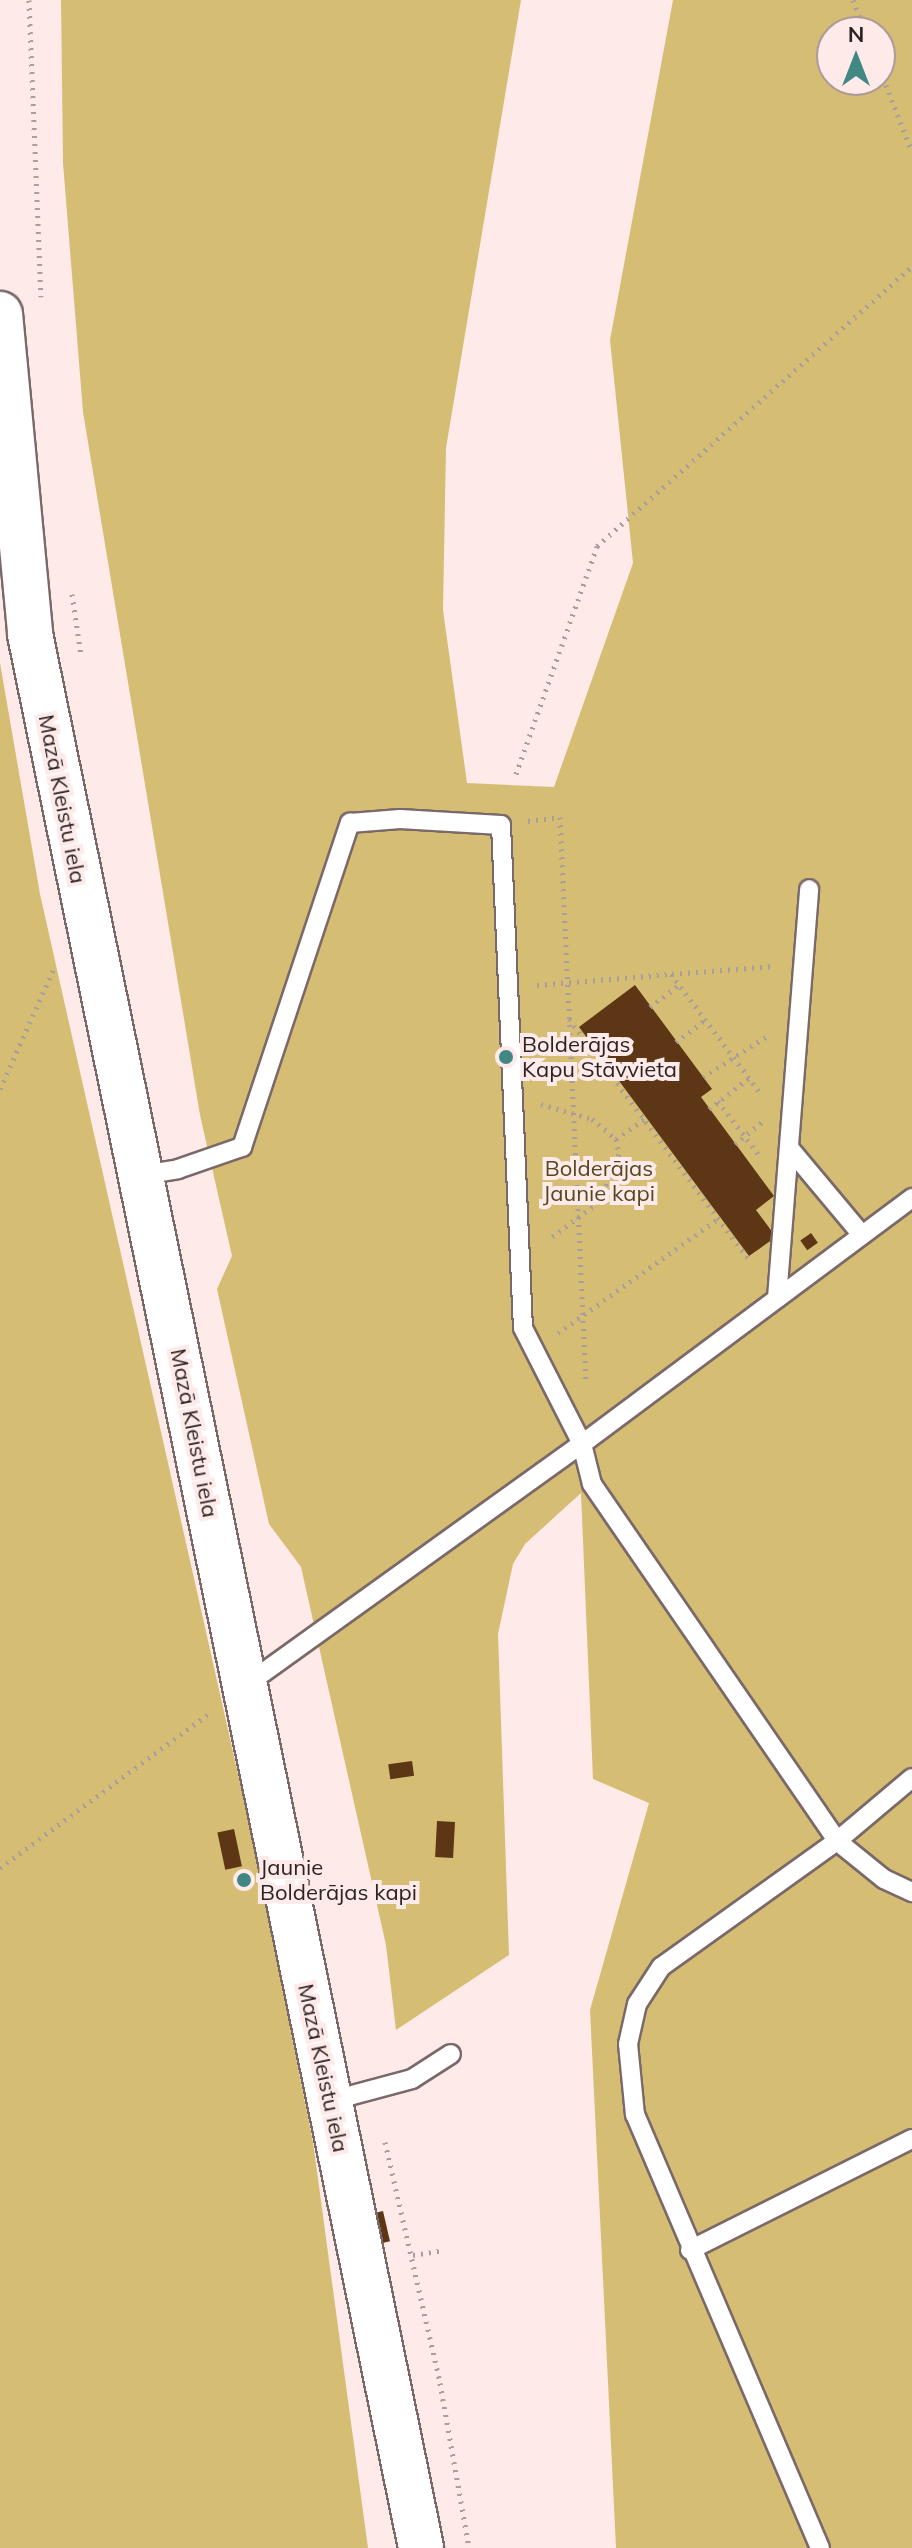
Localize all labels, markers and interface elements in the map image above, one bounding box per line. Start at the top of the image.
north arrow [816,16,896,96]
text: N [848,20,864,48]
street label: Mazā Kleistu iela [33,712,91,886]
place label: Bolderājas Kapu Stāvvieta [522,1031,677,1082]
marker: Bolderājas Kapu Stāvvieta [497,1048,515,1066]
park label: Bolderājas Jaunie kapi [543,1155,655,1206]
street label: Mazā Kleistu iela [165,1346,223,1520]
place label: Jaunie Bolderājas kapi [260,1854,417,1906]
marker: Jaunie Bolderājas kapi [235,1871,253,1889]
street label: Mazā Kleistu iela [292,1981,354,2155]

